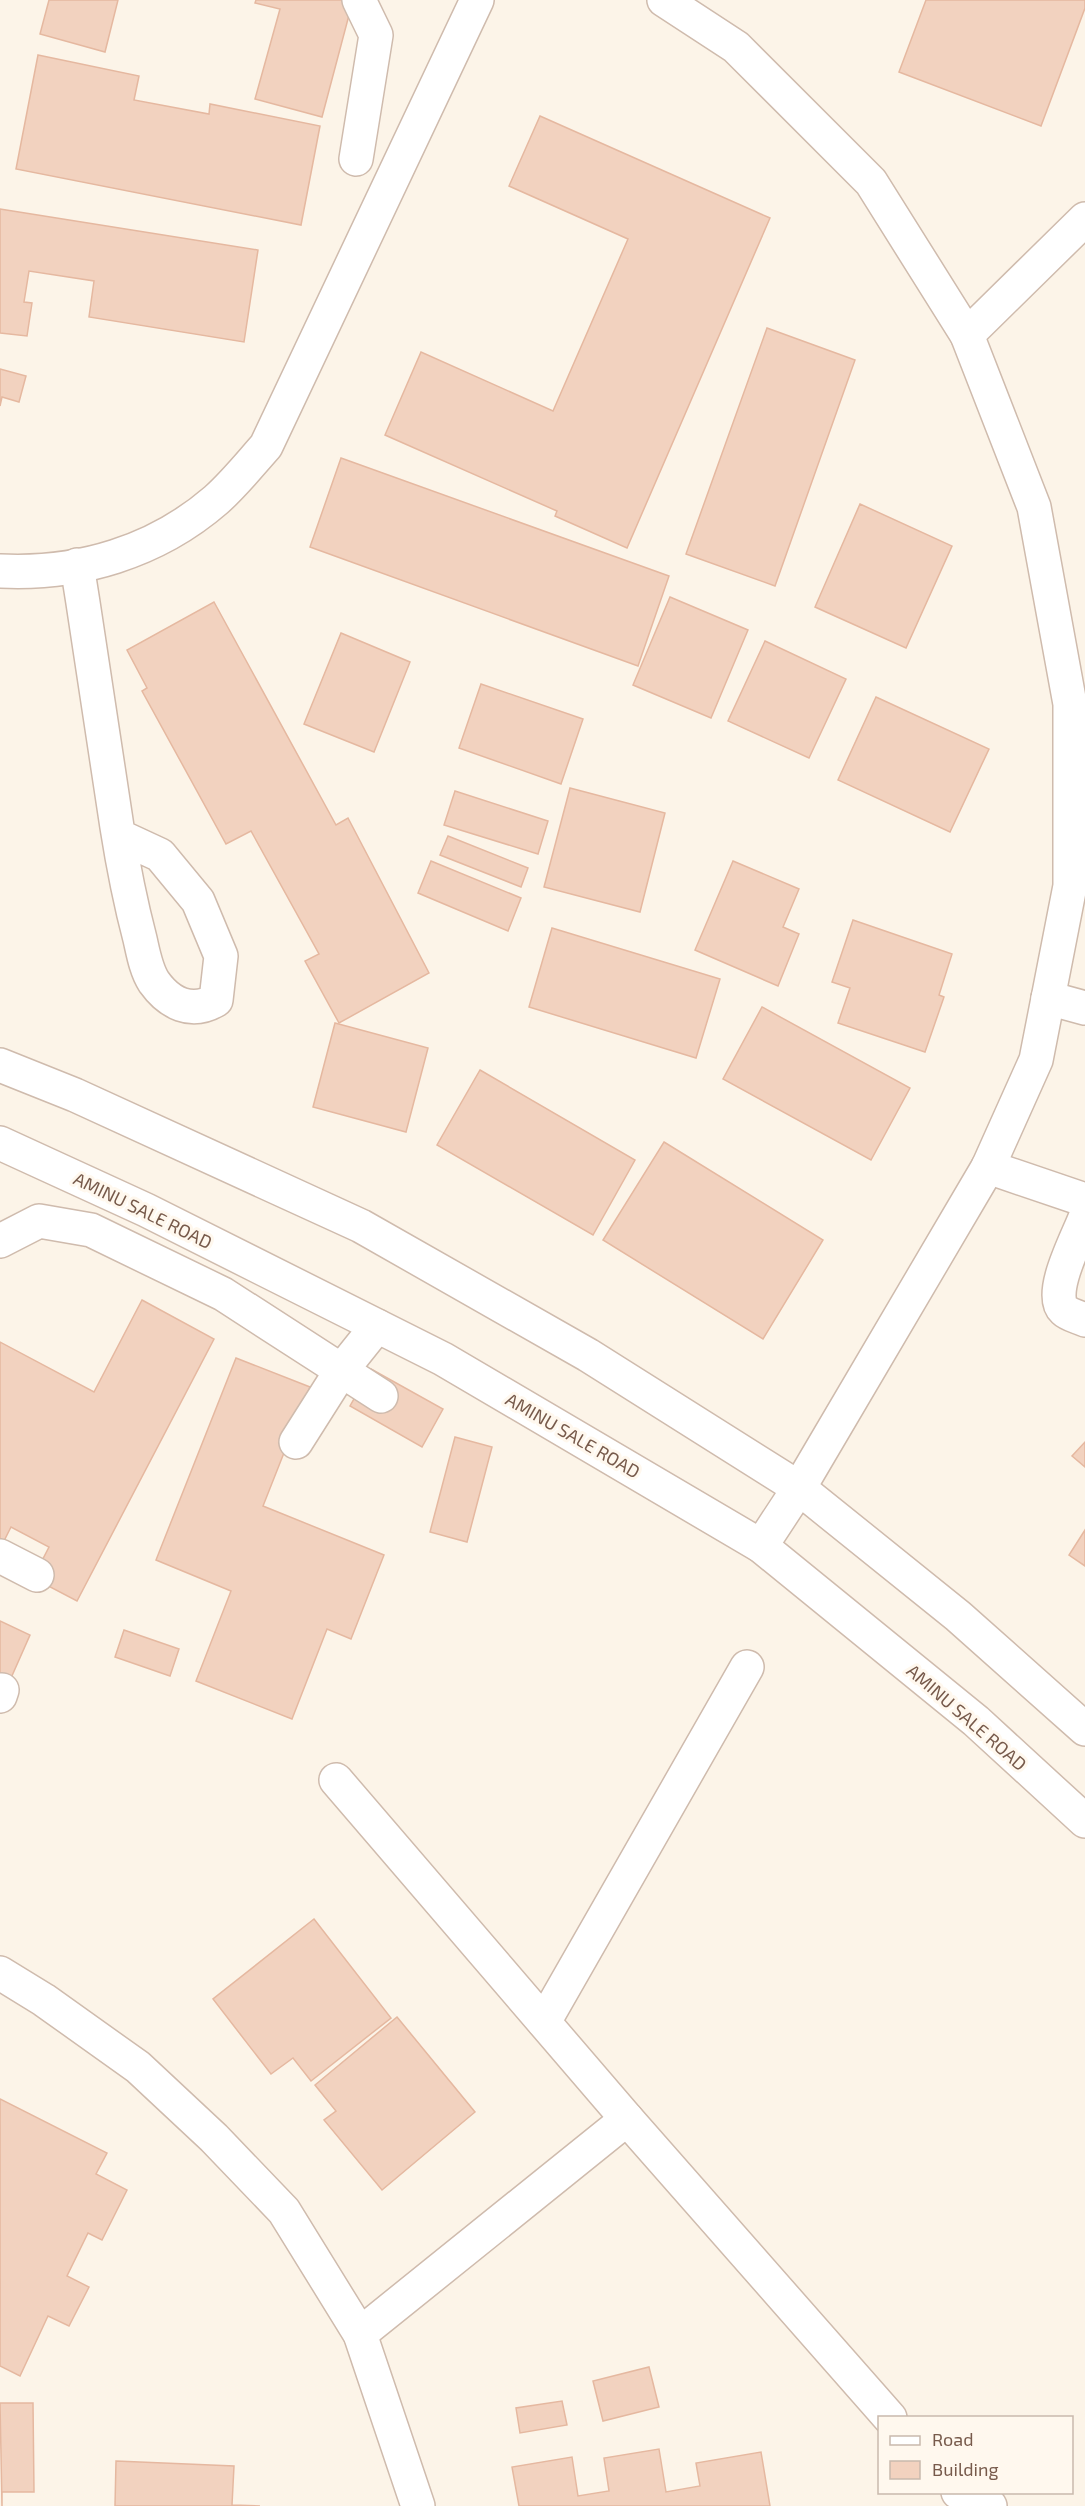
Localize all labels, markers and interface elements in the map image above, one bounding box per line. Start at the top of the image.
street label: AMINU SALE ROAD [70,1167,216,1253]
street label: AMINU SALE ROAD [502,1388,644,1482]
street label: AMINU SALE ROAD [903,1659,1031,1775]
legend [878,2416,1073,2494]
text: Road [932,2428,973,2450]
text: Building [932,2458,999,2480]

